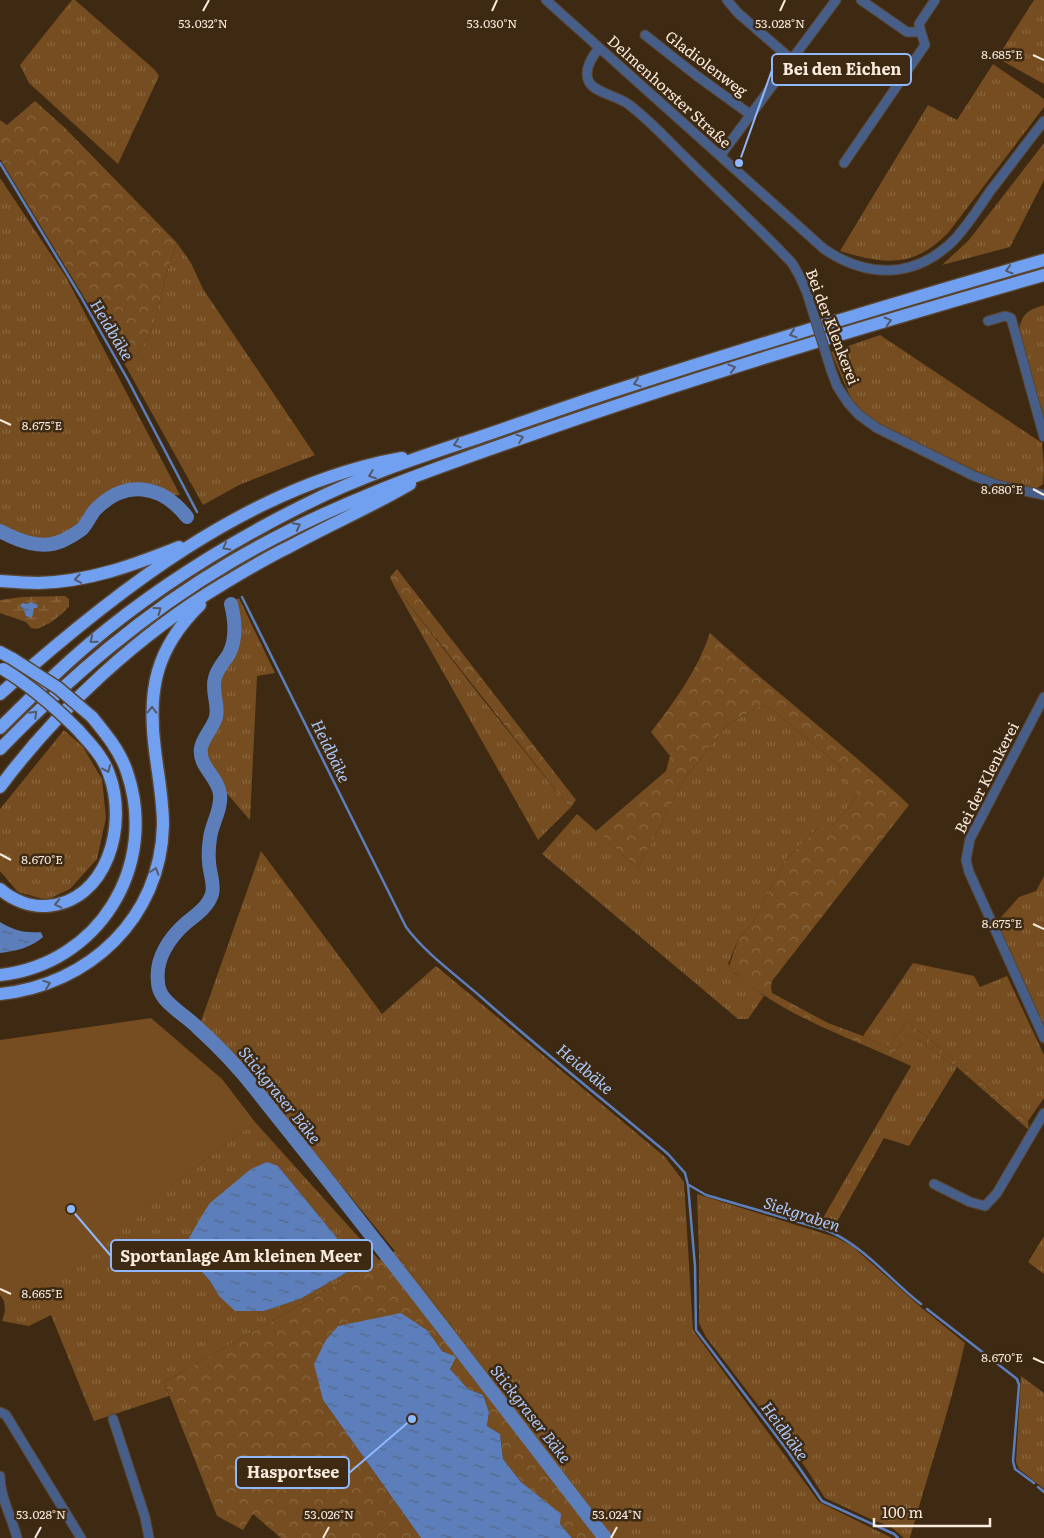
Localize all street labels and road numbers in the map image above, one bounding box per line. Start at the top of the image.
street label: Gladiolenweg [661,24,753,102]
street label: Delmenhorster Straße [603,29,737,153]
street label: Bei der Klenkerei [801,265,866,388]
street label: Bei der Klenkerei [948,718,1024,837]

